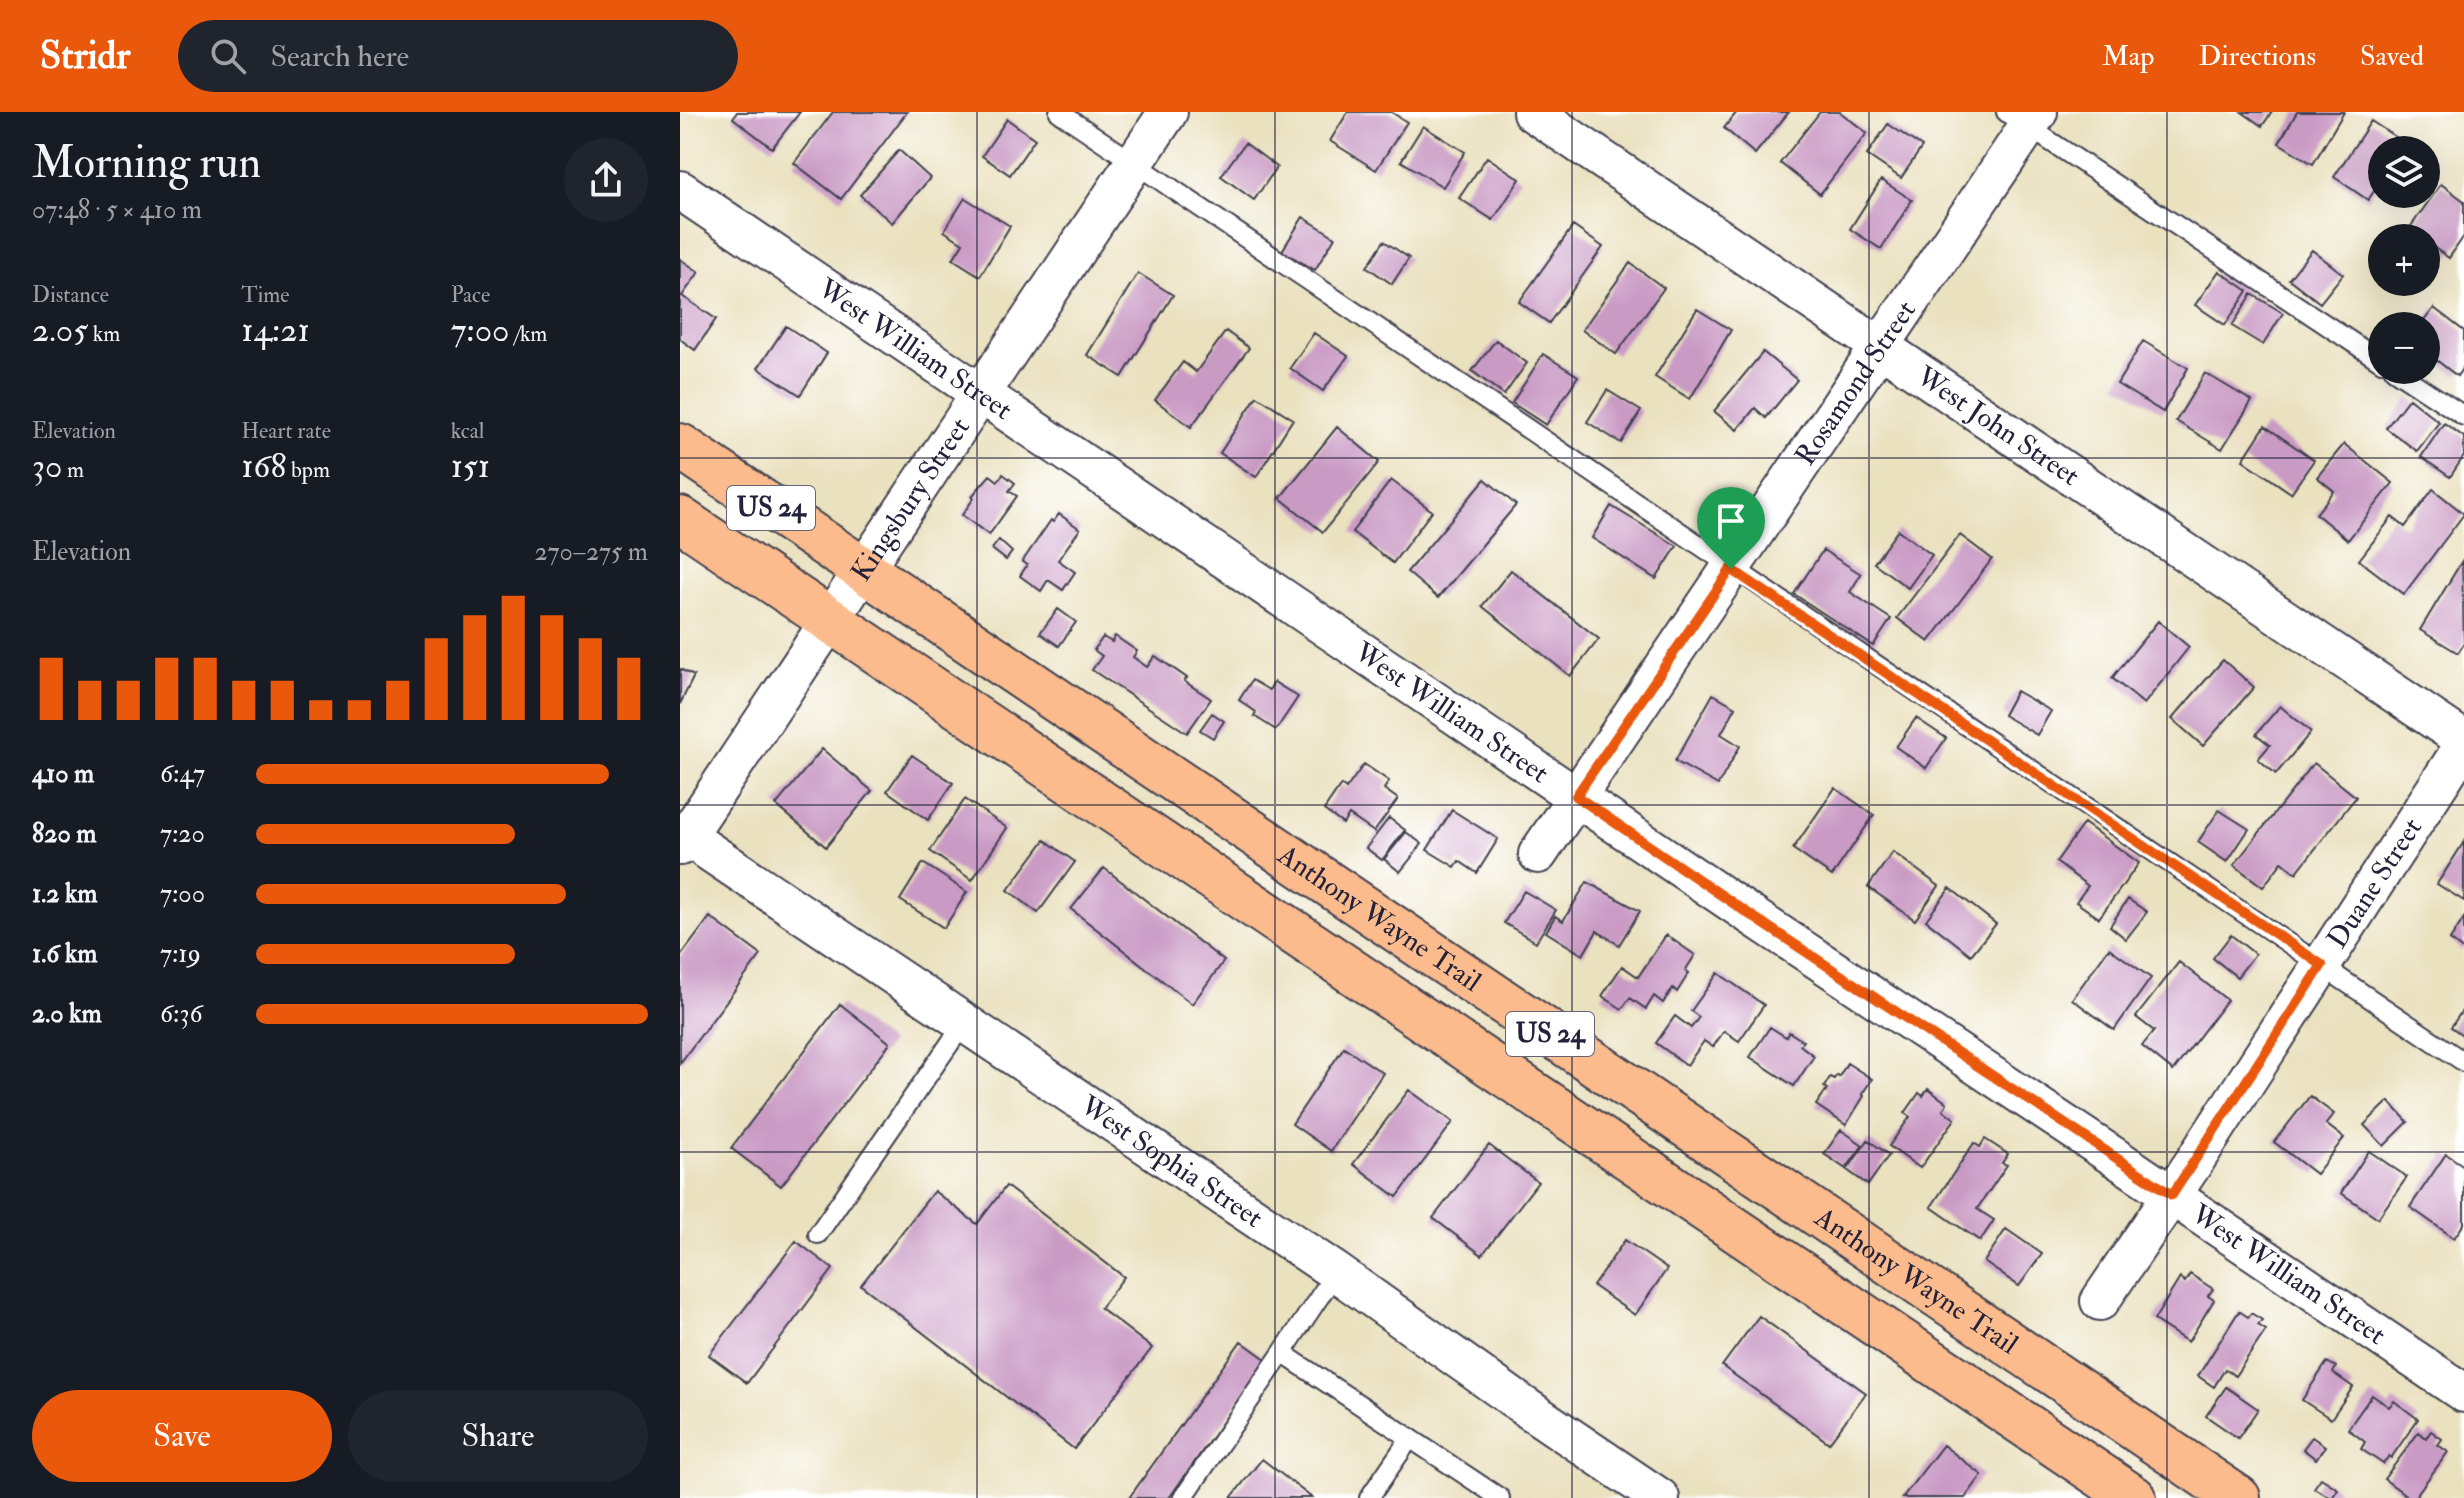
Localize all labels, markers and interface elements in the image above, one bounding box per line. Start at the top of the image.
search box [178,20,738,92]
text: Stridr [40,32,130,80]
icon: search [206,34,250,78]
text: Search here [270,38,409,75]
text: Map [2102,39,2155,74]
text: Directions [2199,39,2316,74]
text: Saved [2360,39,2424,74]
text: Morning run [32,136,261,191]
map controls [2368,136,2440,384]
button: layers [2368,136,2440,208]
button: share [564,138,648,222]
text: 07:48 · 5 × 410 m [32,194,202,226]
button: + [2368,224,2440,296]
street label: West William Street [811,271,1019,427]
text: Distance [32,281,109,309]
text: Time [241,281,289,309]
text: Pace [451,281,490,309]
street label: Rosamond Street [1788,294,1923,472]
text: 2.05 [32,309,88,352]
text: 14:21 [241,309,310,352]
text: 7:00 [451,309,510,352]
button: − [2368,312,2440,384]
text: km [88,320,120,348]
text: /km [510,320,547,348]
street label: West John Street [1909,358,2086,493]
street label: Kingsbury Street [843,411,977,588]
text: Elevation [32,417,116,445]
text: Heart rate [241,417,331,445]
text: kcal [451,417,484,445]
text: 30 [32,445,62,488]
text: 168 [241,445,286,488]
text: 151 [451,445,490,488]
text: m [62,456,84,484]
text: bpm [286,456,330,484]
road number: US 24 [727,486,815,530]
pin [1697,487,1765,569]
icon: arrive [1709,499,1753,543]
text: Elevation [32,536,131,568]
text: 270–275 m [534,536,648,568]
street label: West William Street [1347,634,1555,791]
text: 410 m [32,758,94,790]
text: 6:47 [160,758,205,790]
street label: Duane Street [2320,811,2430,955]
text: 820 m [32,818,96,850]
text: 7:20 [160,818,205,850]
street label: Anthony Wayne Trail [1270,837,1488,999]
text: 1.2 km [32,878,98,910]
text: 7:00 [160,878,205,910]
text: 1.6 km [32,938,97,970]
text: 7:19 [160,938,201,970]
text: 2.0 km [32,998,102,1030]
text: 6:36 [160,998,203,1030]
road number: US 24 [1506,1012,1594,1056]
street label: West Sophia Street [1073,1088,1270,1235]
street label: West William Street [2184,1196,2392,1352]
street label: Anthony Wayne Trail [1807,1199,2025,1362]
button: Save [32,1390,332,1482]
button: Share [348,1390,648,1482]

